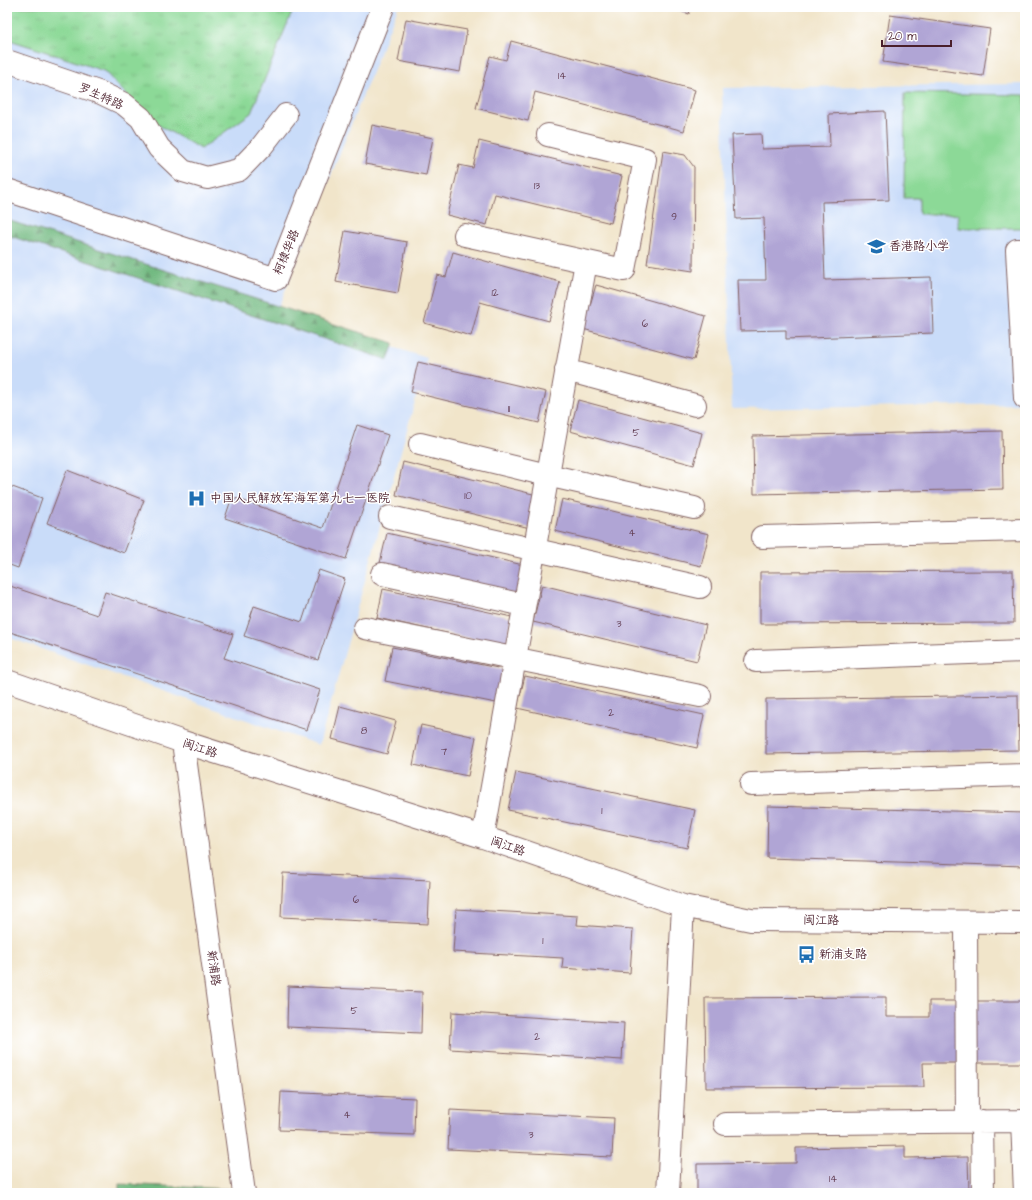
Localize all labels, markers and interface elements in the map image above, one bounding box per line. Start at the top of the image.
scale bar [882,22,951,48]
text: 20 m [888,28,917,45]
house number: 14 [558,69,566,83]
street label: 罗生特路 [75,79,126,114]
house number: 13 [534,179,540,193]
house number: 9 [671,210,677,224]
street label: 柯棣华路 [269,227,304,278]
school or university icon: 香港路小学 [866,236,886,256]
place label: 香港路小学 [889,238,949,255]
house number: 12 [491,286,499,300]
house number: 6 [642,317,649,331]
house number: 11 [508,402,511,416]
house number: 5 [632,426,640,440]
hospital icon: 中国人民解放军海军第九七一医院 [187,488,207,508]
house number: 10 [464,489,472,503]
place label: 中国人民解放军海军第九七一医院 [210,490,390,507]
house number: 4 [629,526,636,540]
house number: 3 [616,617,622,631]
house number: 2 [608,706,614,720]
house number: 8 [361,724,368,738]
street label: 闽江路 [180,735,220,762]
house number: 7 [441,745,447,759]
house number: 1 [601,804,603,818]
street label: 闽江路 [488,833,528,860]
house number: 6 [353,893,360,907]
street label: 闽江路 [803,912,839,929]
house number: 1 [542,934,544,948]
bus stop icon: 新浦支路 [796,944,816,964]
place label: 新浦支路 [819,946,867,963]
street label: 新浦路 [203,949,224,987]
house number: 5 [350,1004,358,1018]
house number: 2 [534,1030,540,1044]
house number: 4 [344,1108,351,1122]
house number: 3 [528,1128,534,1142]
house number: 14 [829,1172,837,1186]

